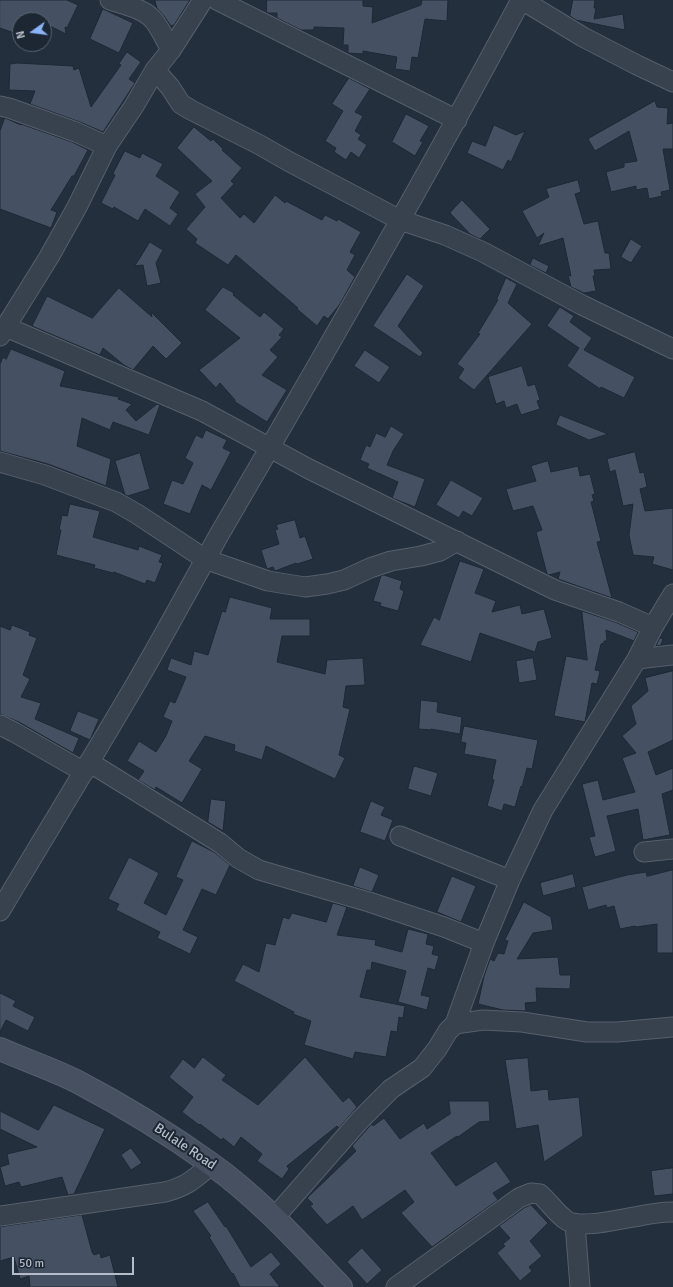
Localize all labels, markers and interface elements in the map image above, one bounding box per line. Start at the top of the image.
north arrow [12,12,52,52]
text: N [14,29,28,40]
street label: Bulale Road [151,1120,219,1174]
scale bar [14,1249,136,1275]
text: 50 m [19,1256,44,1271]

